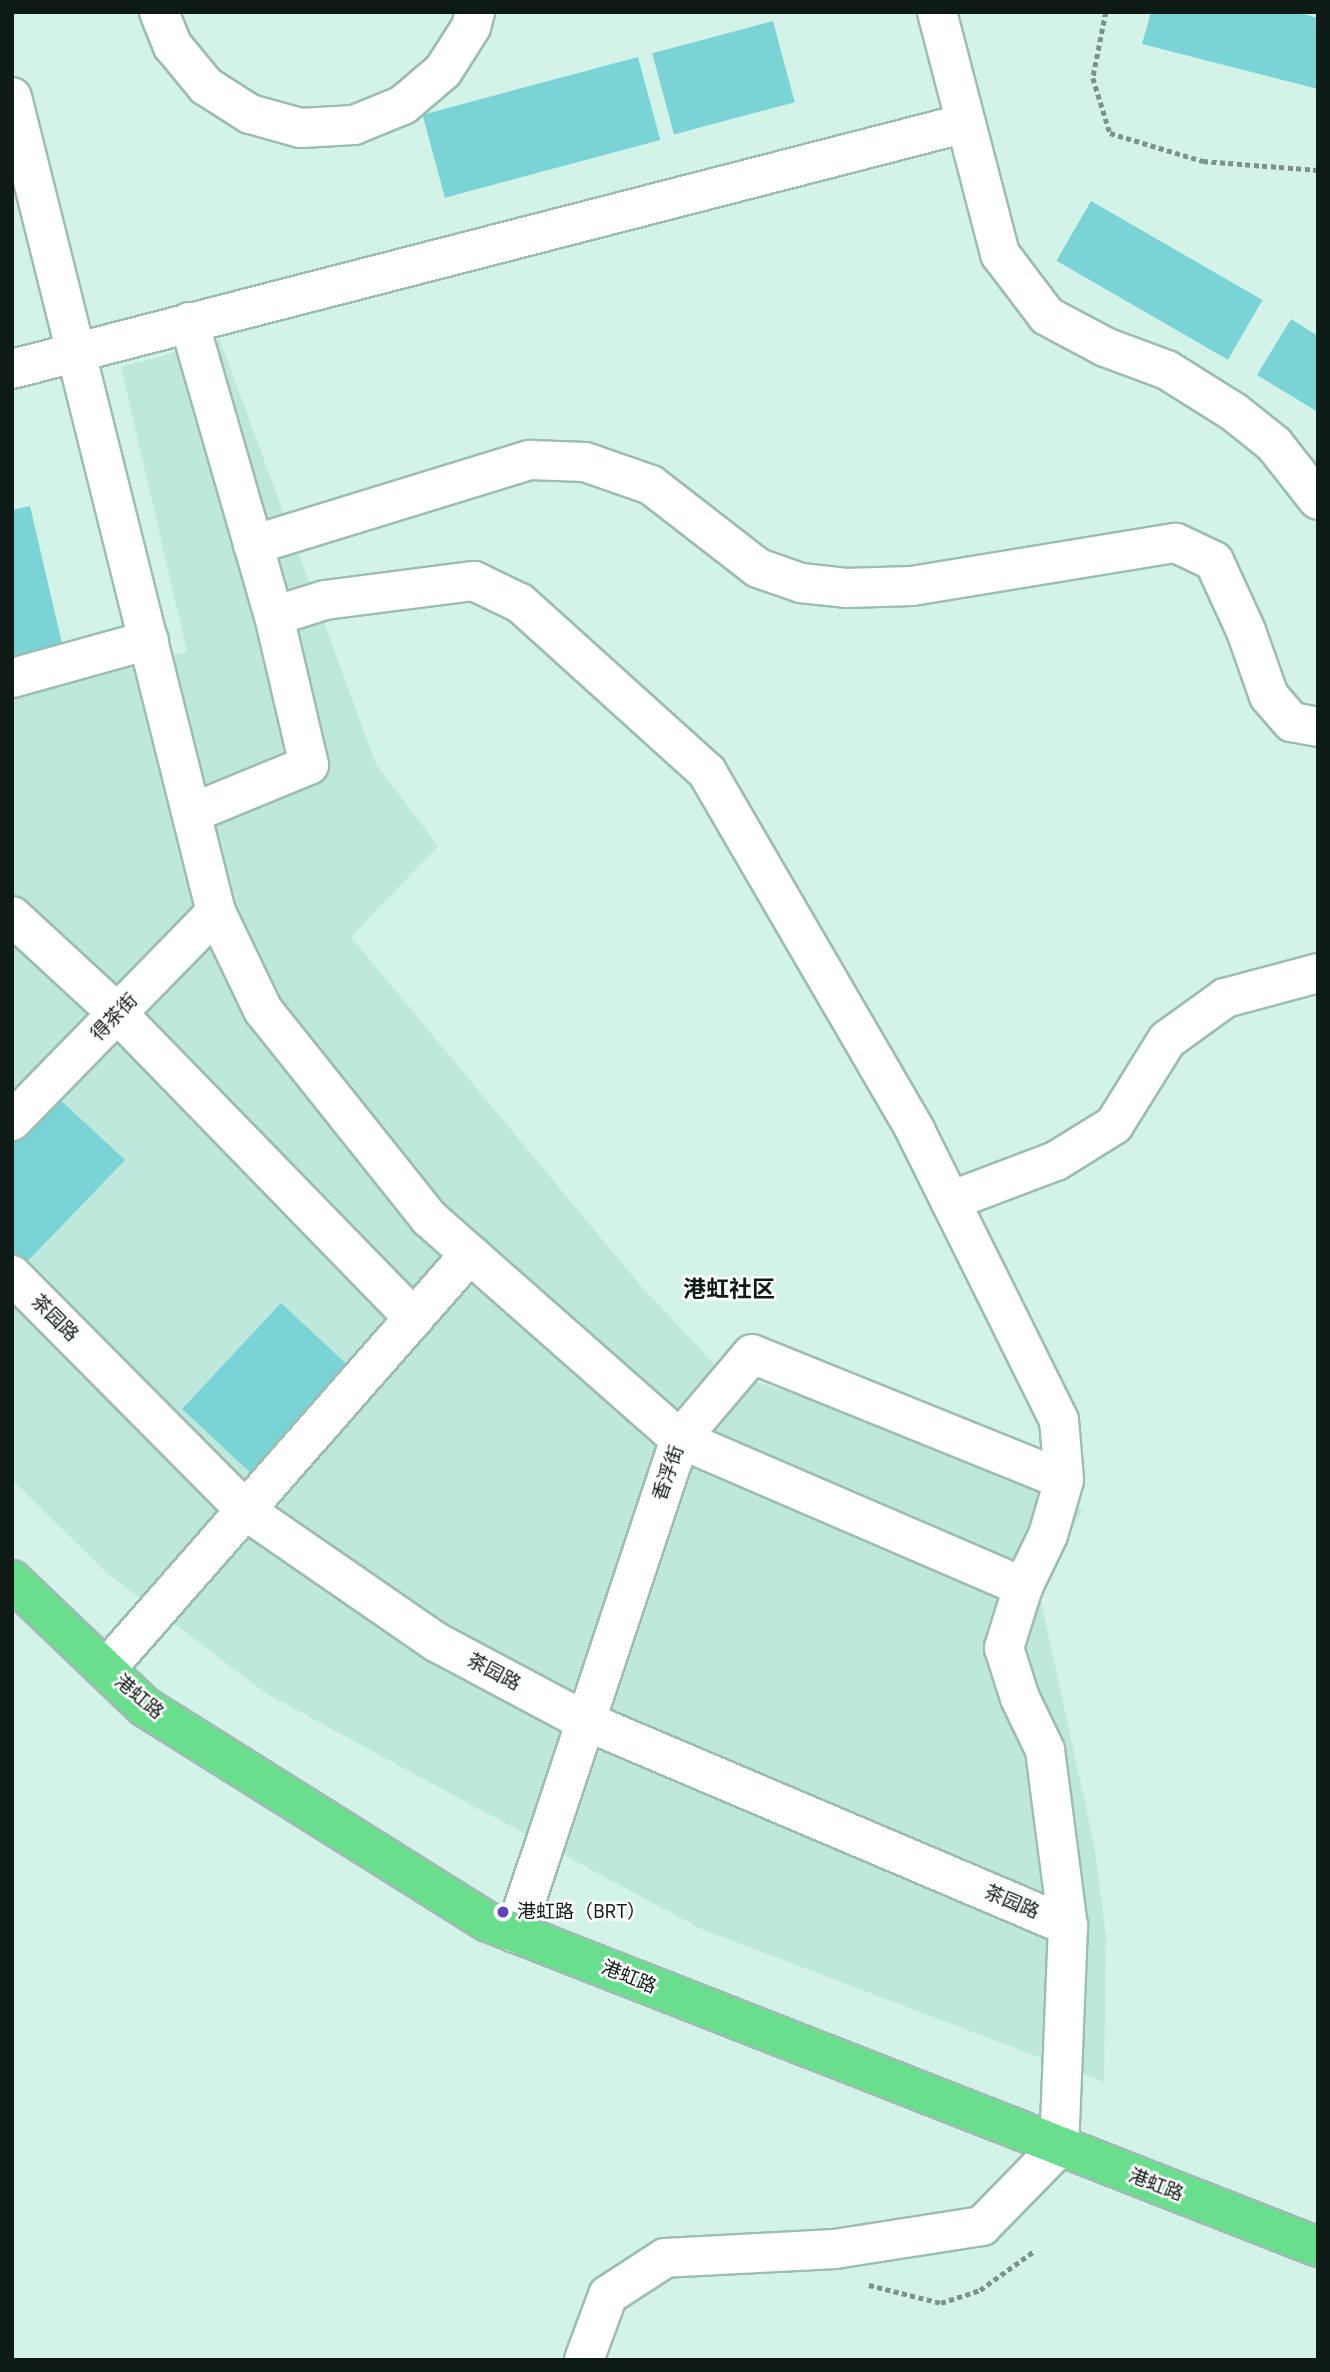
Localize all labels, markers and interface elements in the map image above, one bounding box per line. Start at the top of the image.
street label: 得茶街 [86,989,142,1045]
district label: 港虹社区 [683,1275,775,1303]
street label: 茶园路 [27,1290,83,1346]
street label: 香浮街 [648,1442,688,1504]
street label: 茶园路 [463,1649,525,1695]
street label: 港虹路 [110,1670,168,1724]
street label: 茶园路 [981,1880,1043,1924]
place label: 港虹路（BRT） [517,1901,646,1923]
marker: 港虹路（BRT） [495,1904,511,1920]
street label: 港虹路 [598,1956,660,1998]
street label: 港虹路 [1125,2164,1187,2206]

